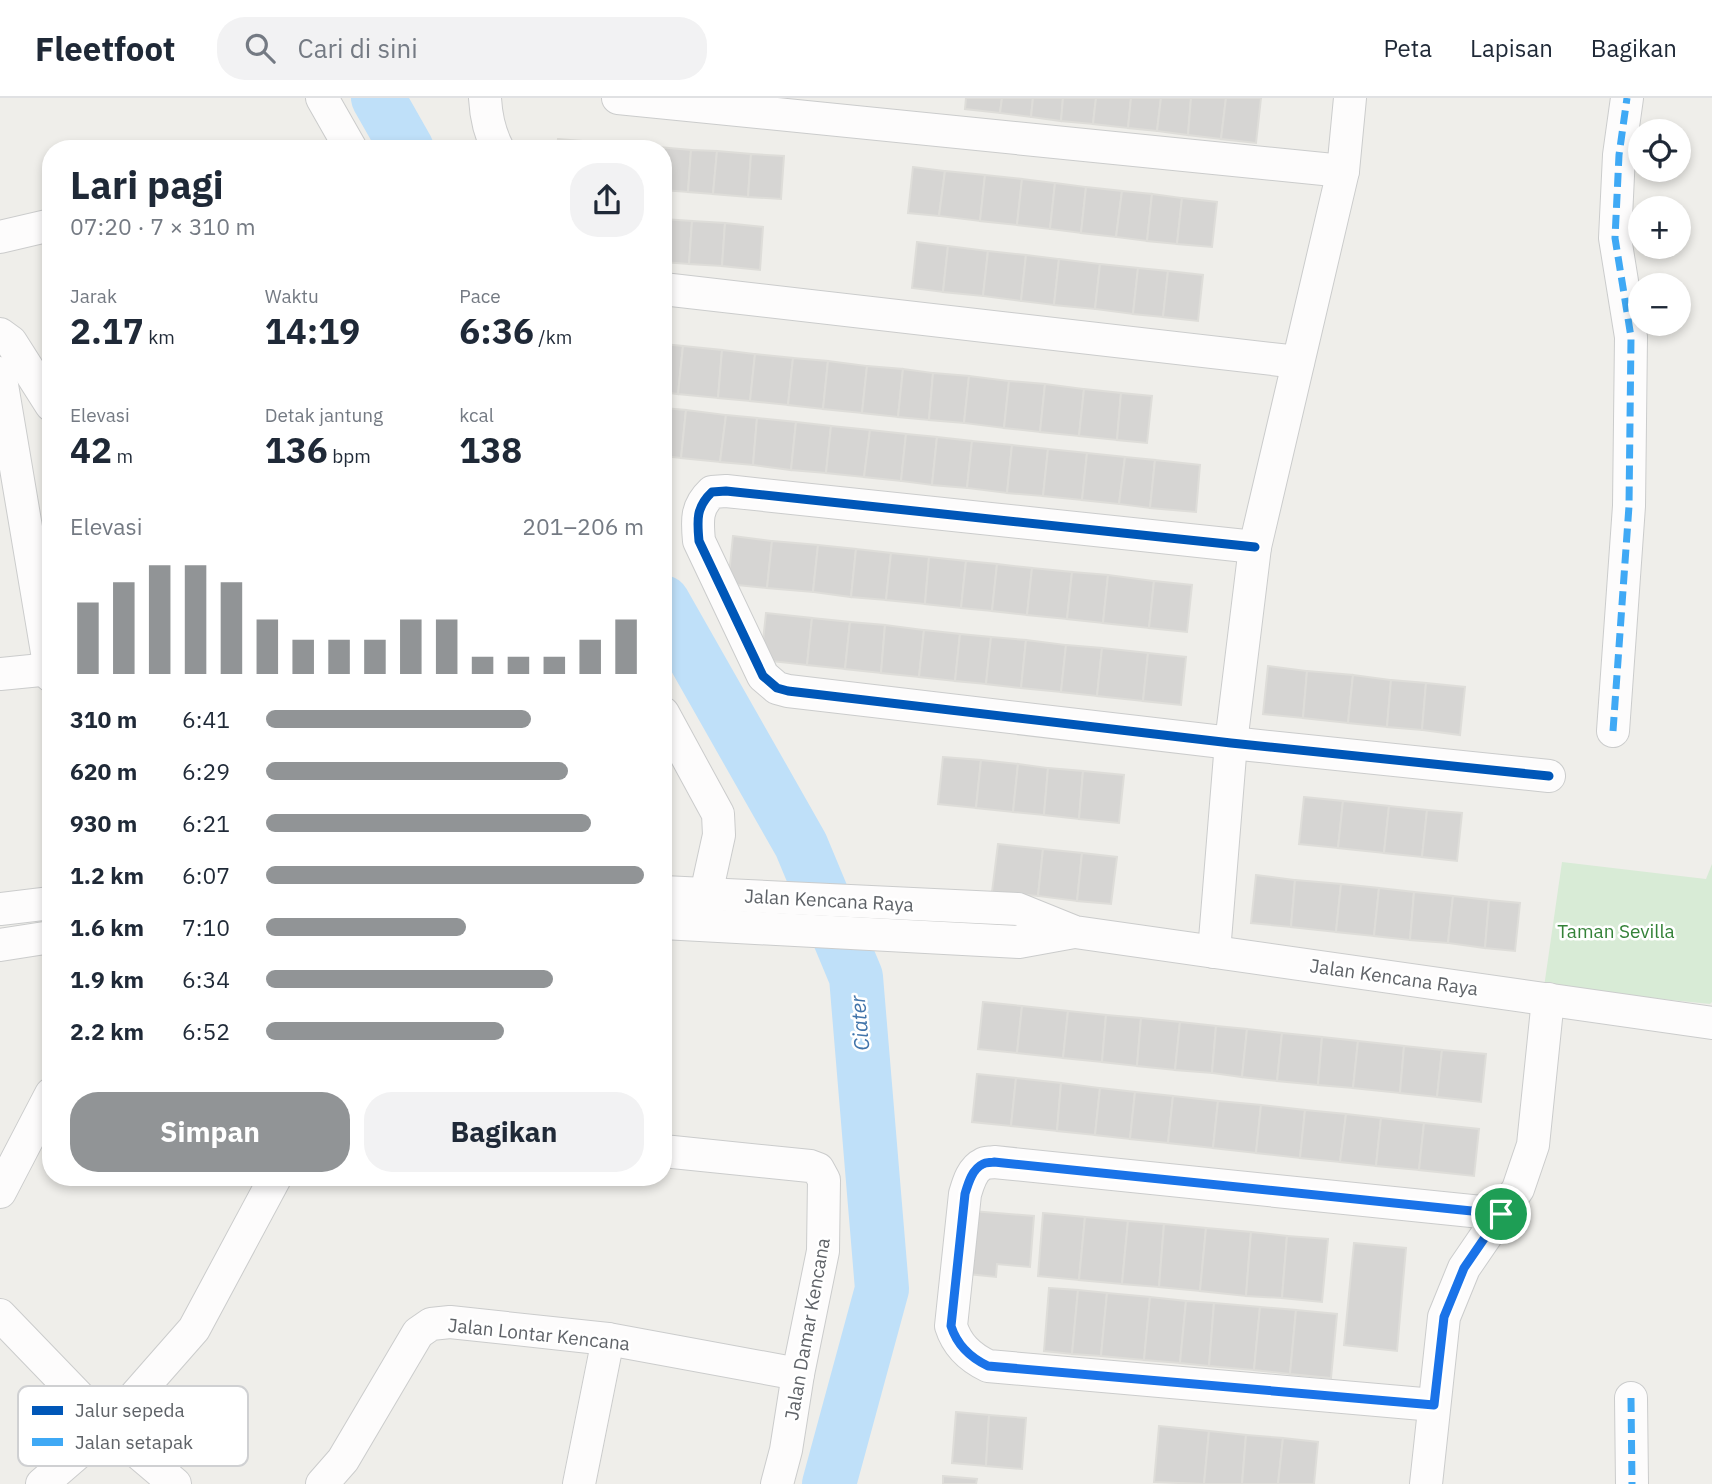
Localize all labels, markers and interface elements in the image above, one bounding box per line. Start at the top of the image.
search box [217,17,707,80]
text: Fleetfoot [35,27,175,70]
icon: search [241,29,279,67]
text: Cari di sini [297,31,418,65]
text: Peta [1384,32,1432,64]
text: Lapisan [1470,32,1553,64]
text: Bagikan [1591,32,1677,64]
map controls [1628,119,1691,336]
button: locate [1628,119,1691,182]
text: Lari pagi [70,160,224,209]
button: share [570,163,644,237]
button: + [1628,196,1691,259]
text: 07:20 · 7 × 310 m [70,211,256,241]
button: − [1628,273,1691,336]
text: Jarak [70,284,117,308]
text: Waktu [265,284,319,308]
text: Pace [459,284,501,308]
text: 2.17 [70,308,144,354]
text: 14:19 [265,308,360,354]
text: 6:36 [459,308,534,354]
text: km [144,325,175,349]
text: /km [534,325,572,349]
text: Elevasi [70,403,130,427]
text: Detak jantung [265,403,383,427]
text: kcal [459,403,494,427]
text: 42 [70,427,112,473]
text: 136 [265,427,328,473]
text: 138 [459,427,522,473]
text: m [112,444,133,468]
text: bpm [328,444,371,468]
text: Elevasi [70,511,142,541]
text: 201–206 m [522,511,644,541]
text: 310 m [70,704,137,734]
text: 6:41 [182,704,230,734]
text: 620 m [70,756,137,786]
text: 6:29 [182,756,230,786]
text: 930 m [70,808,137,838]
text: 6:21 [182,808,230,838]
text: 1.2 km [70,860,144,890]
text: 6:07 [182,860,230,890]
street label: Jalan Kencana Raya [744,884,914,916]
text: 1.6 km [70,912,144,942]
text: 7:10 [182,912,230,942]
park label: Taman Sevilla [1557,919,1675,943]
street label: Jalan Kencana Raya [1308,953,1480,1001]
text: 1.9 km [70,964,144,994]
text: 6:34 [182,964,230,994]
water label: Ciater [843,993,875,1052]
text: 2.2 km [70,1016,144,1046]
text: 6:52 [182,1016,230,1046]
button: Simpan [70,1092,350,1172]
button: Bagikan [364,1092,644,1172]
pin [1471,1184,1531,1244]
icon: arrive [1482,1195,1520,1233]
street label: Jalan Damar Kencana [779,1236,835,1422]
street label: Jalan Lontar Kencana [447,1313,631,1355]
legend [18,1386,248,1466]
text: Jalur sepeda [75,1398,185,1422]
text: Jalan setapak [75,1430,193,1454]

